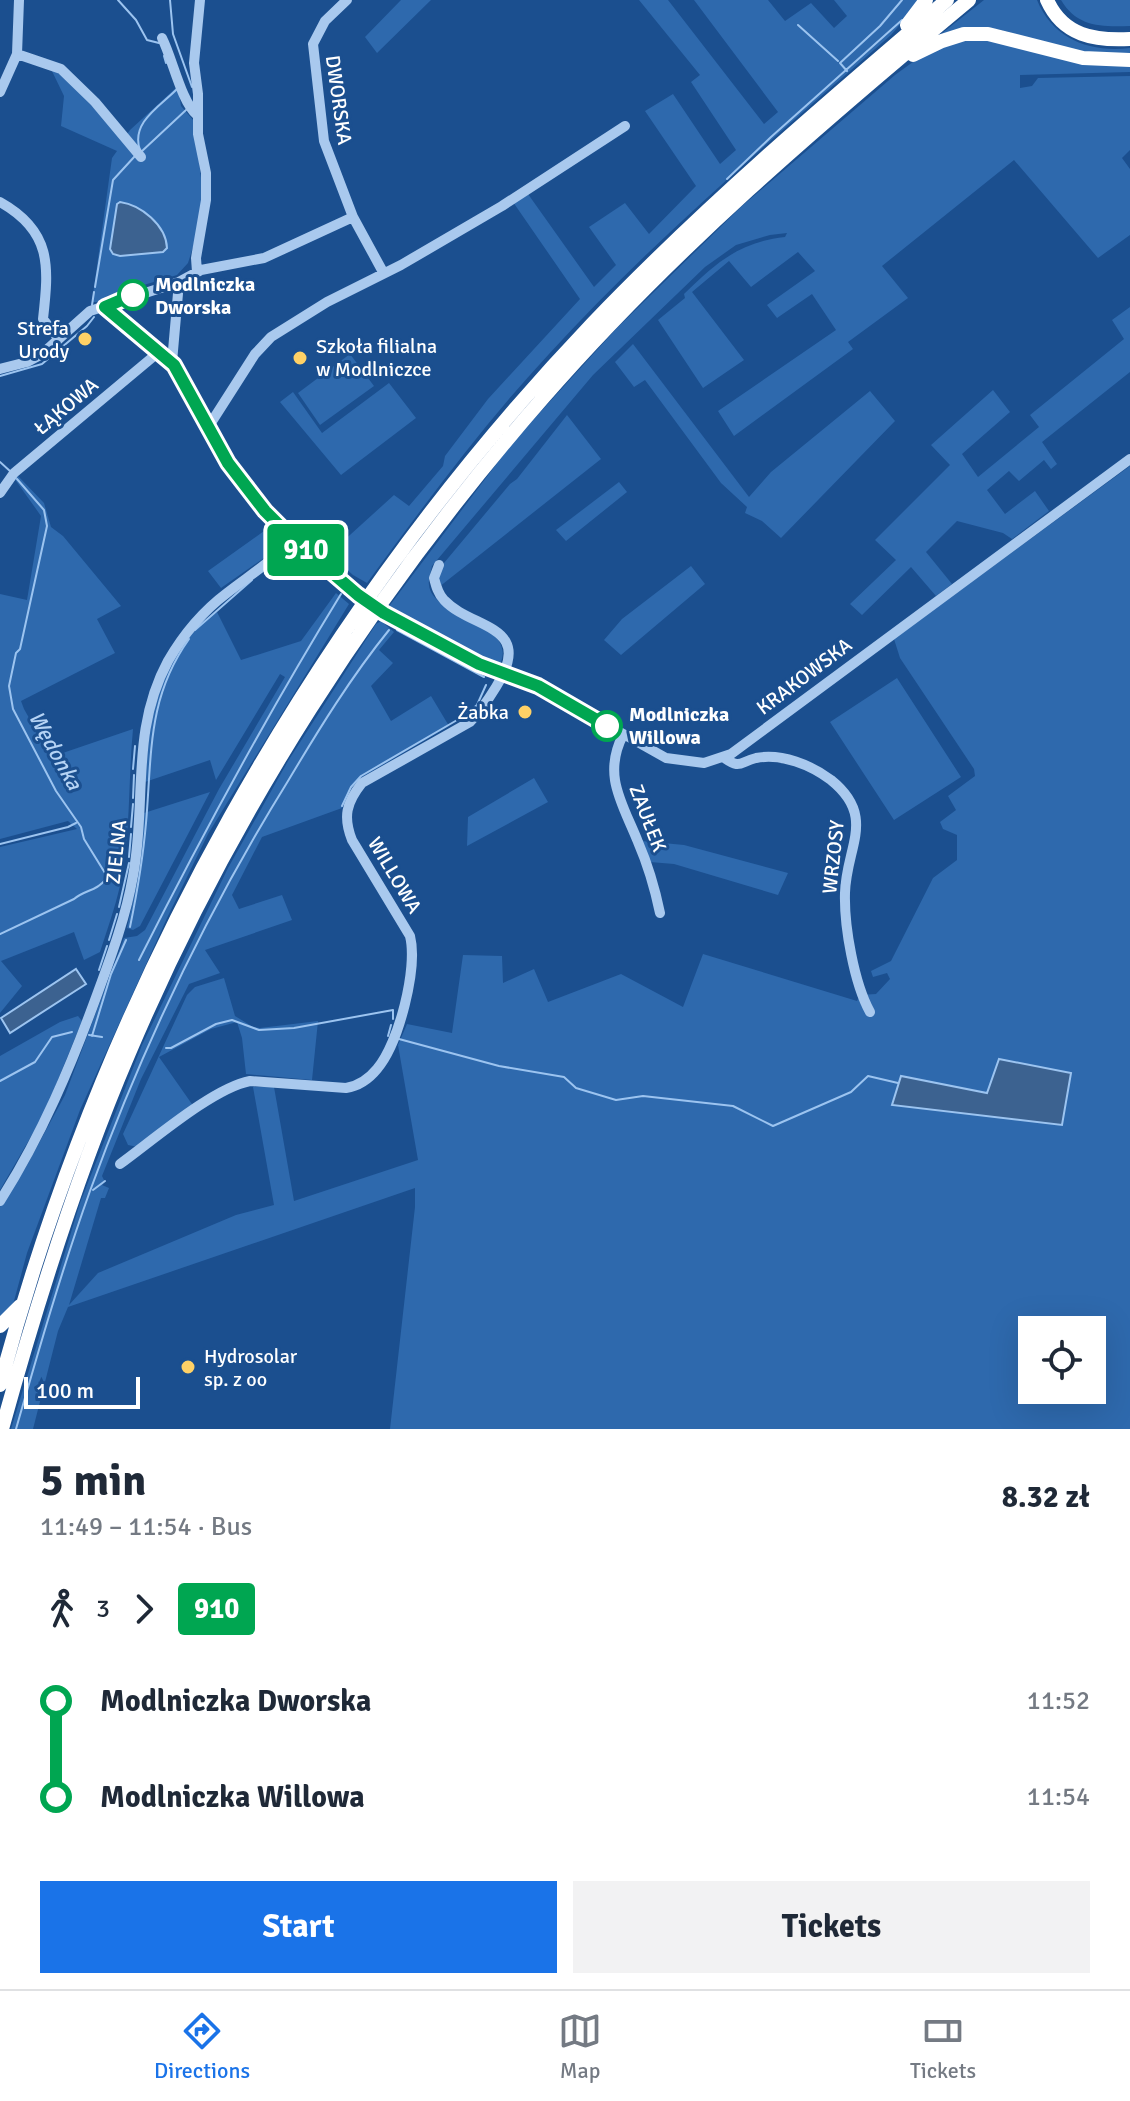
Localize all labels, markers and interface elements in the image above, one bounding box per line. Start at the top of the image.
street label: DWORSKA [320,54,357,146]
place label: Modlniczka Dworska [155,272,255,320]
marker: Modlniczka Dworska [118,280,148,310]
place label: Strefa Urody [17,316,70,364]
marker: Strefa Urody [76,330,94,348]
place label: Szkoła filialna w Modlniczce [316,334,437,382]
marker: Szkoła filialna w Modlniczce [291,349,309,367]
street label: ŁĄKOWA [29,372,104,440]
line badge: 910 [260,524,352,576]
text: 910 [283,533,329,567]
street label: KRAKOWSKA [752,632,857,720]
place label: Żabka [457,700,509,725]
place label: Modlniczka Willowa [629,702,729,750]
marker: Żabka [516,703,534,721]
water label: Wędonka [23,706,89,795]
marker: Modlniczka Willowa [592,711,622,741]
street label: ZAUŁEK [623,781,672,855]
street label: ZIELNA [101,819,132,885]
street label: WRZOSY [817,819,850,895]
street label: WILLOWA [362,832,427,918]
map controls [1018,1316,1106,1404]
button: locate [1018,1316,1106,1404]
place label: Hydrosolar sp. z oo [204,1344,298,1392]
marker: Hydrosolar sp. z oo [179,1358,197,1376]
scale bar [24,1373,140,1409]
text: 100 m [36,1377,94,1404]
text: 5 min [40,1454,146,1508]
text: 8.32 zł [1002,1479,1090,1516]
text: 11:49 – 11:54 · Bus [40,1511,252,1543]
icon: walk [40,1587,84,1631]
icon: forward [122,1587,166,1631]
text: 910 [194,1592,239,1626]
text: 3 [96,1593,110,1625]
text: Modlniczka Dworska [100,1683,371,1720]
text: 11:52 [1027,1685,1090,1717]
text: Modlniczka Willowa [100,1779,365,1816]
text: 11:54 [1027,1781,1090,1813]
button: Start [40,1881,557,1973]
button: Tickets [573,1881,1090,1973]
tab: Directions [154,2009,250,2084]
tab: Map [558,2009,602,2084]
tab: Tickets [910,2009,976,2084]

